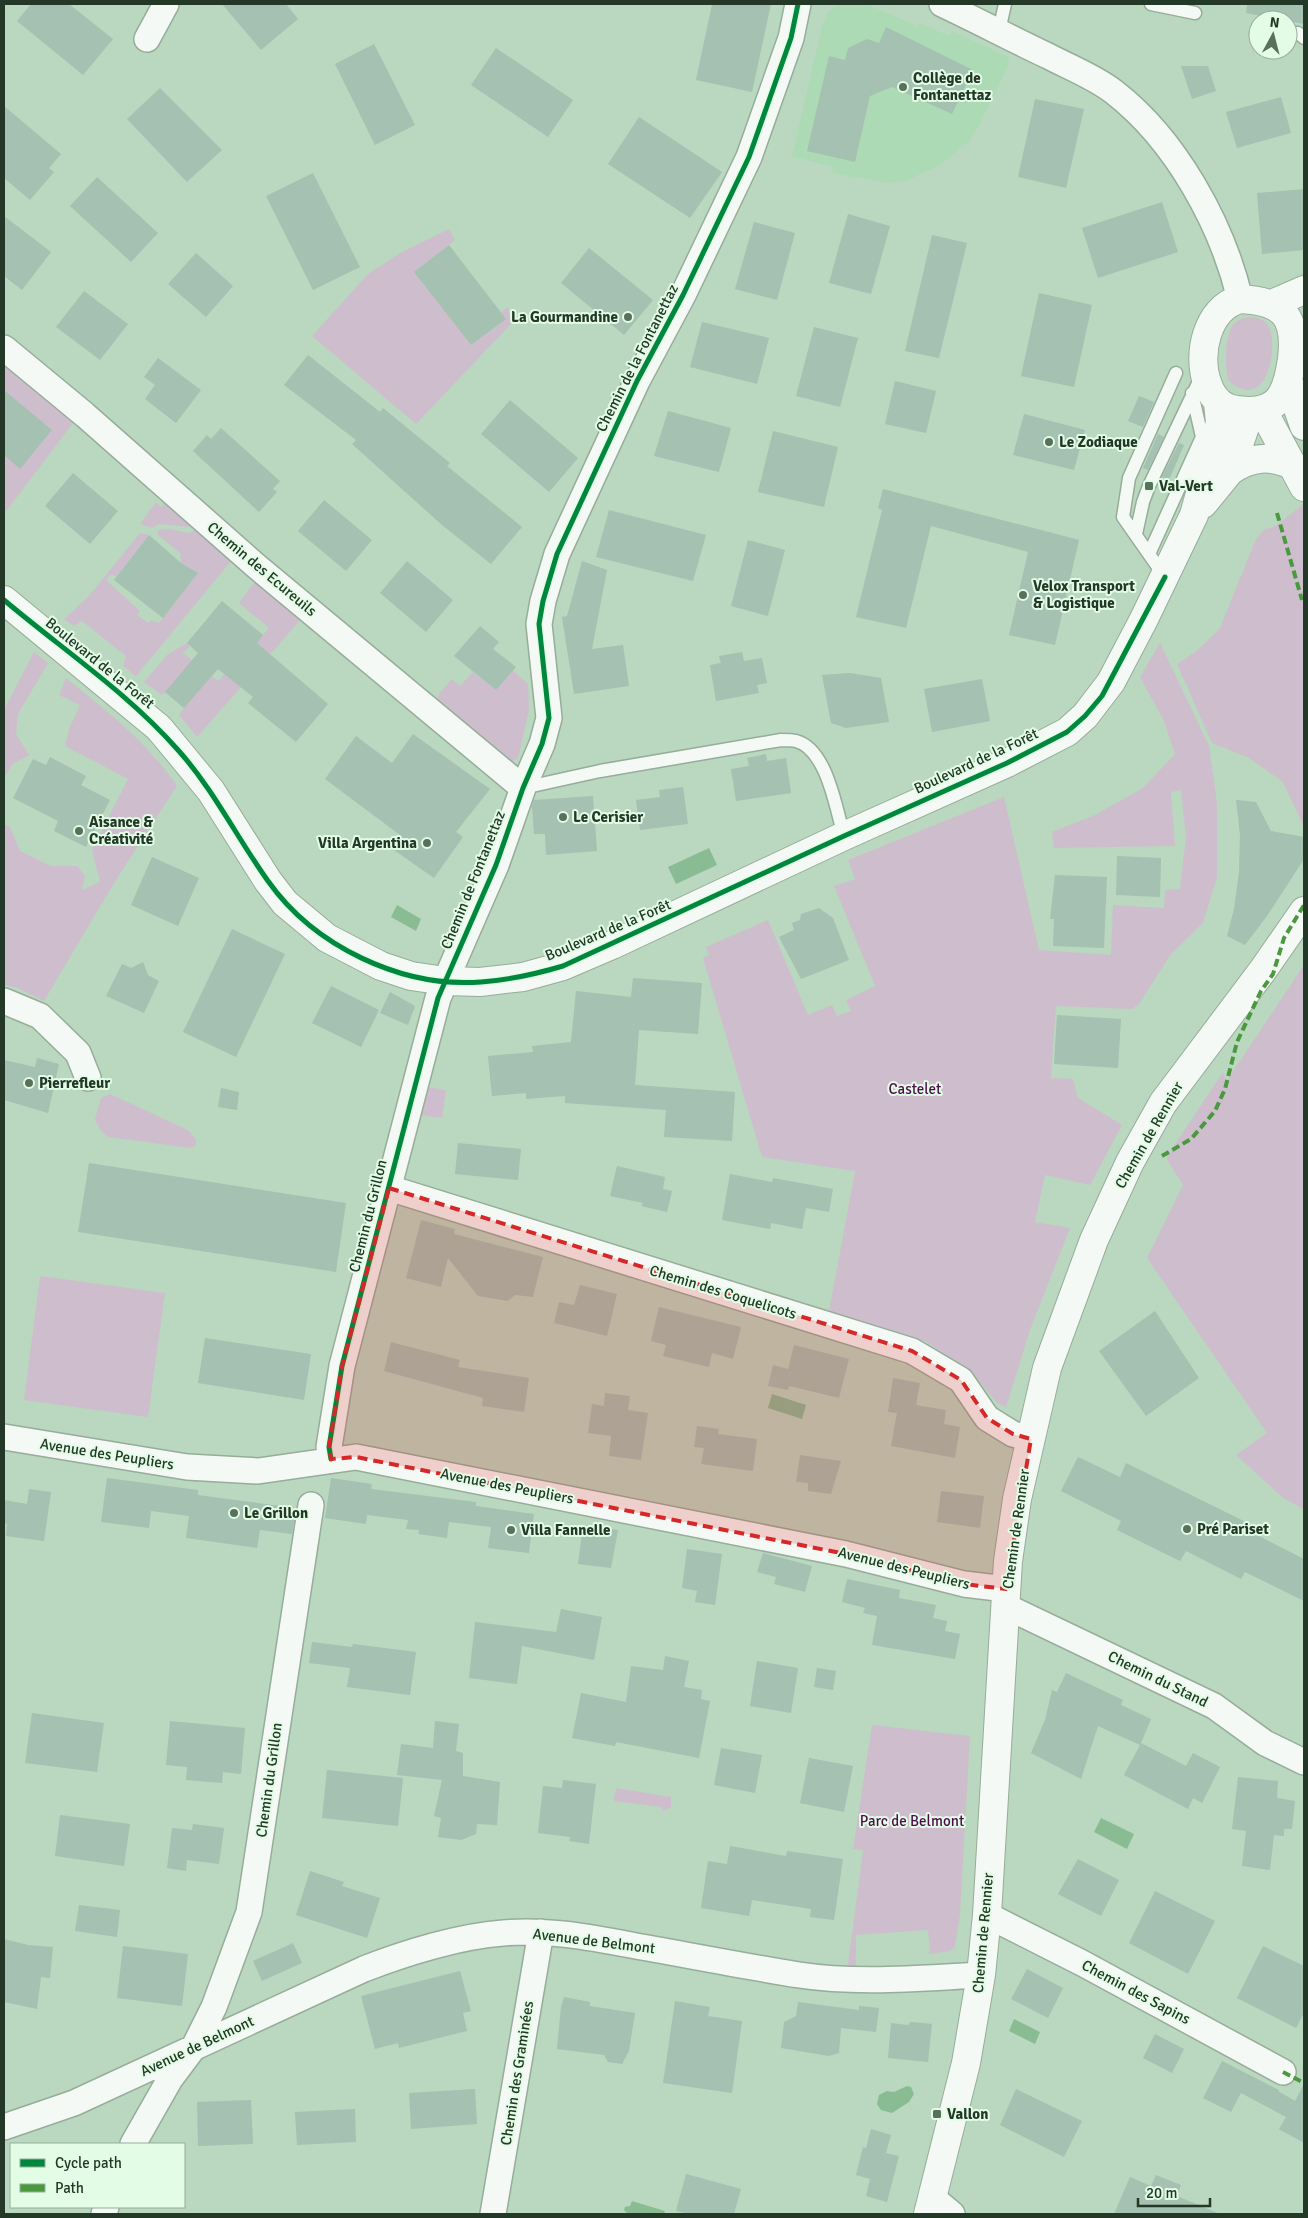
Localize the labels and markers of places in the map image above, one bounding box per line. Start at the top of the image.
place label: Collège de Fontanettaz [913,69,991,104]
marker: Collège de Fontanettaz [897,81,909,93]
place label: La Gourmandine [511,308,618,326]
marker: La Gourmandine [622,311,634,323]
place label: Le Zodiaque [1059,433,1138,451]
marker: Le Zodiaque [1043,436,1055,448]
place label: Val-Vert [1159,477,1213,495]
marker: Val-Vert [1143,480,1155,492]
place label: Velox Transport & Logistique [1033,577,1135,612]
marker: Velox Transport & Logistique [1017,589,1029,601]
place label: Le Cerisier [573,808,643,826]
marker: Le Cerisier [557,811,569,823]
place label: Aisance & Créativité [89,813,153,848]
marker: Aisance & Créativité [73,825,85,837]
place label: Villa Argentina [318,834,417,852]
marker: Villa Argentina [421,837,433,849]
place label: Pierrefleur [39,1074,110,1092]
marker: Pierrefleur [23,1077,35,1089]
place label: Le Grillon [244,1504,308,1522]
marker: Le Grillon [228,1507,240,1519]
place label: Pré Pariset [1197,1520,1269,1538]
place label: Villa Fannelle [521,1521,610,1539]
marker: Pré Pariset [1181,1523,1193,1535]
marker: Villa Fannelle [505,1524,517,1536]
place label: Vallon [947,2105,988,2123]
marker: Vallon [931,2108,943,2120]

